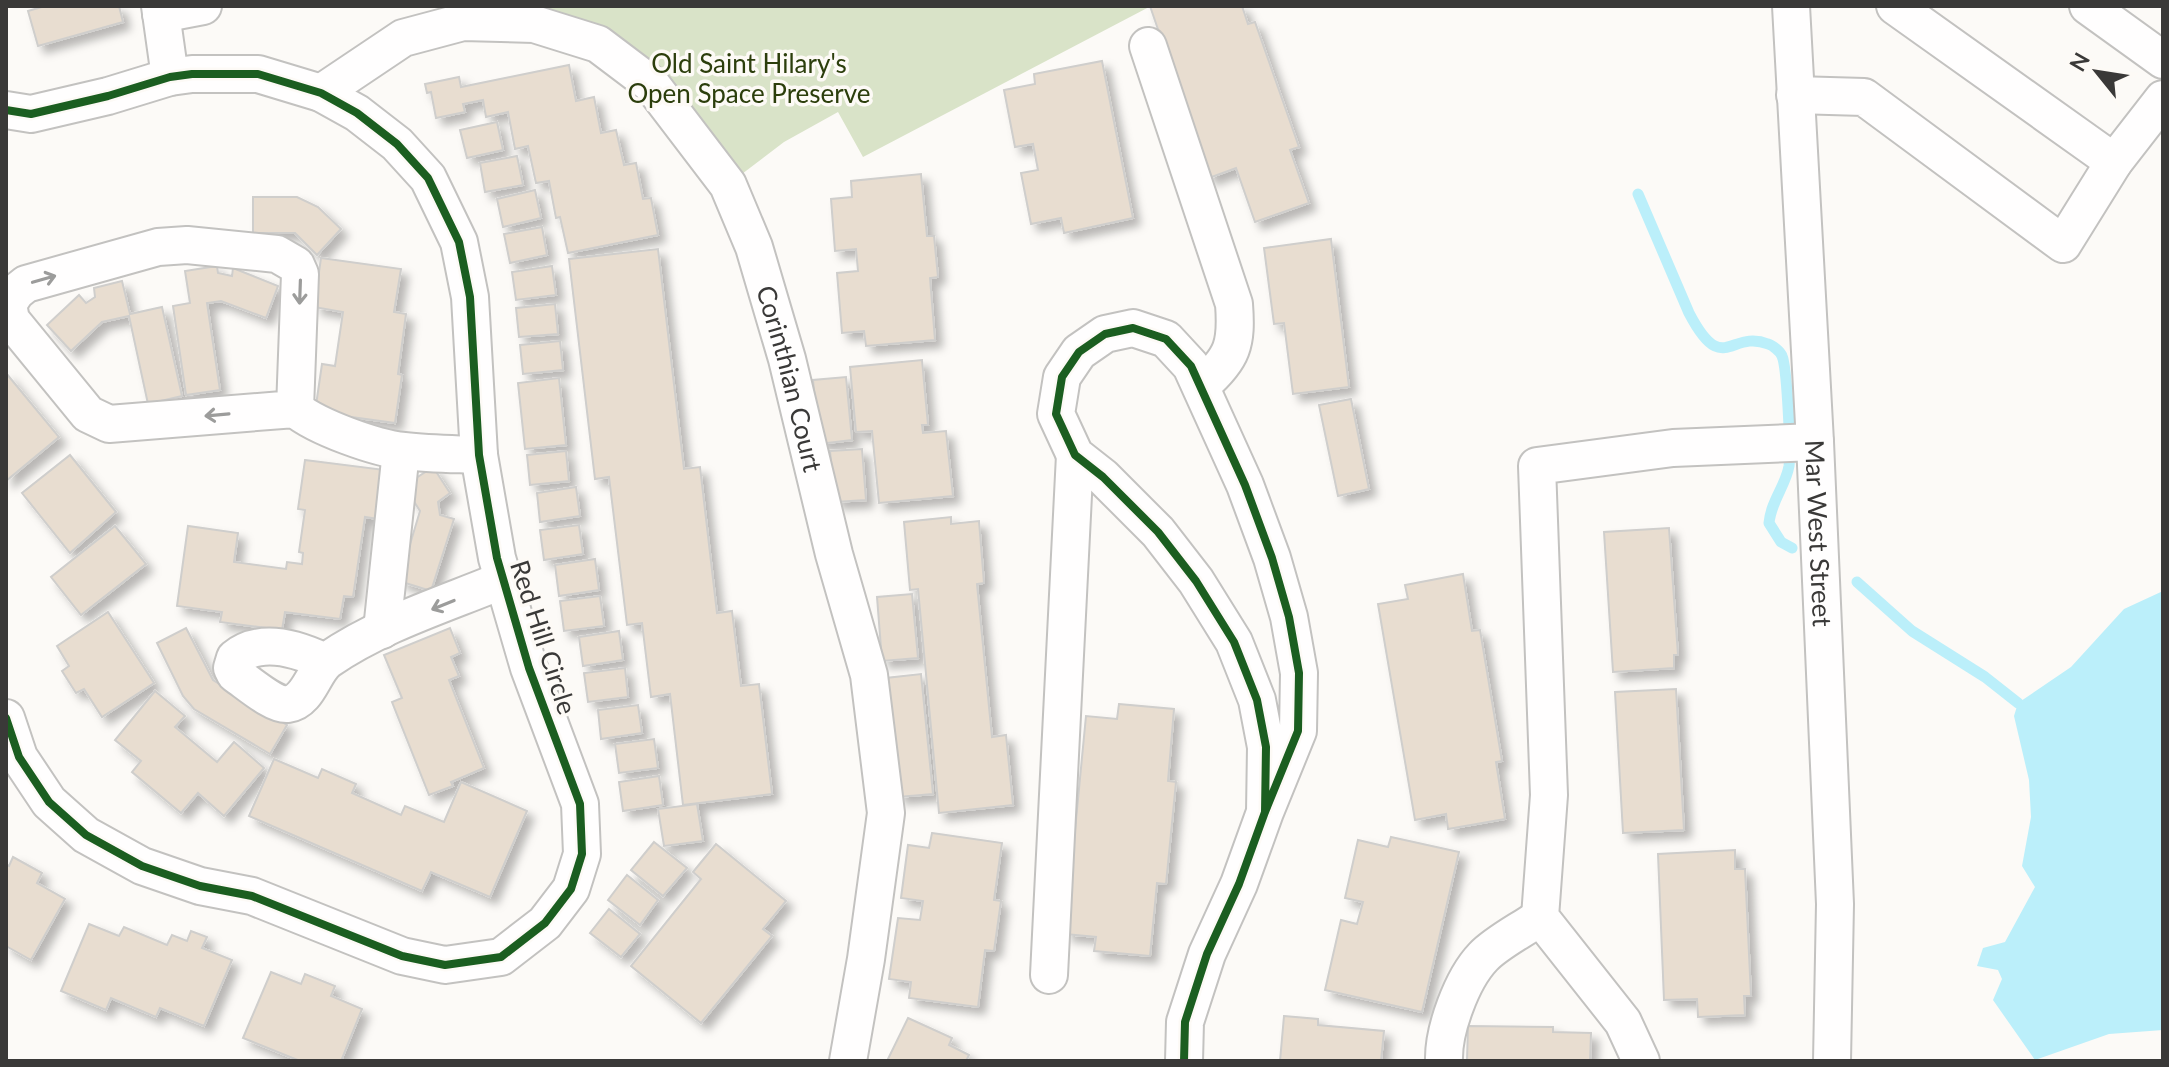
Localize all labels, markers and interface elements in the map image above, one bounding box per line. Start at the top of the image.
north arrow [2057,32,2137,112]
park label: Old Saint Hilary's Open Space Preserve [627,47,871,109]
text: N [2063,48,2095,76]
one-way arrow [31,270,57,285]
one-way arrow [292,278,307,305]
street label: Corinthian Court [750,282,830,476]
one-way arrow [204,408,231,423]
street label: Mar West Street [1799,439,1839,628]
street label: Red Hill Circle [504,556,584,718]
one-way arrow [431,599,456,613]

